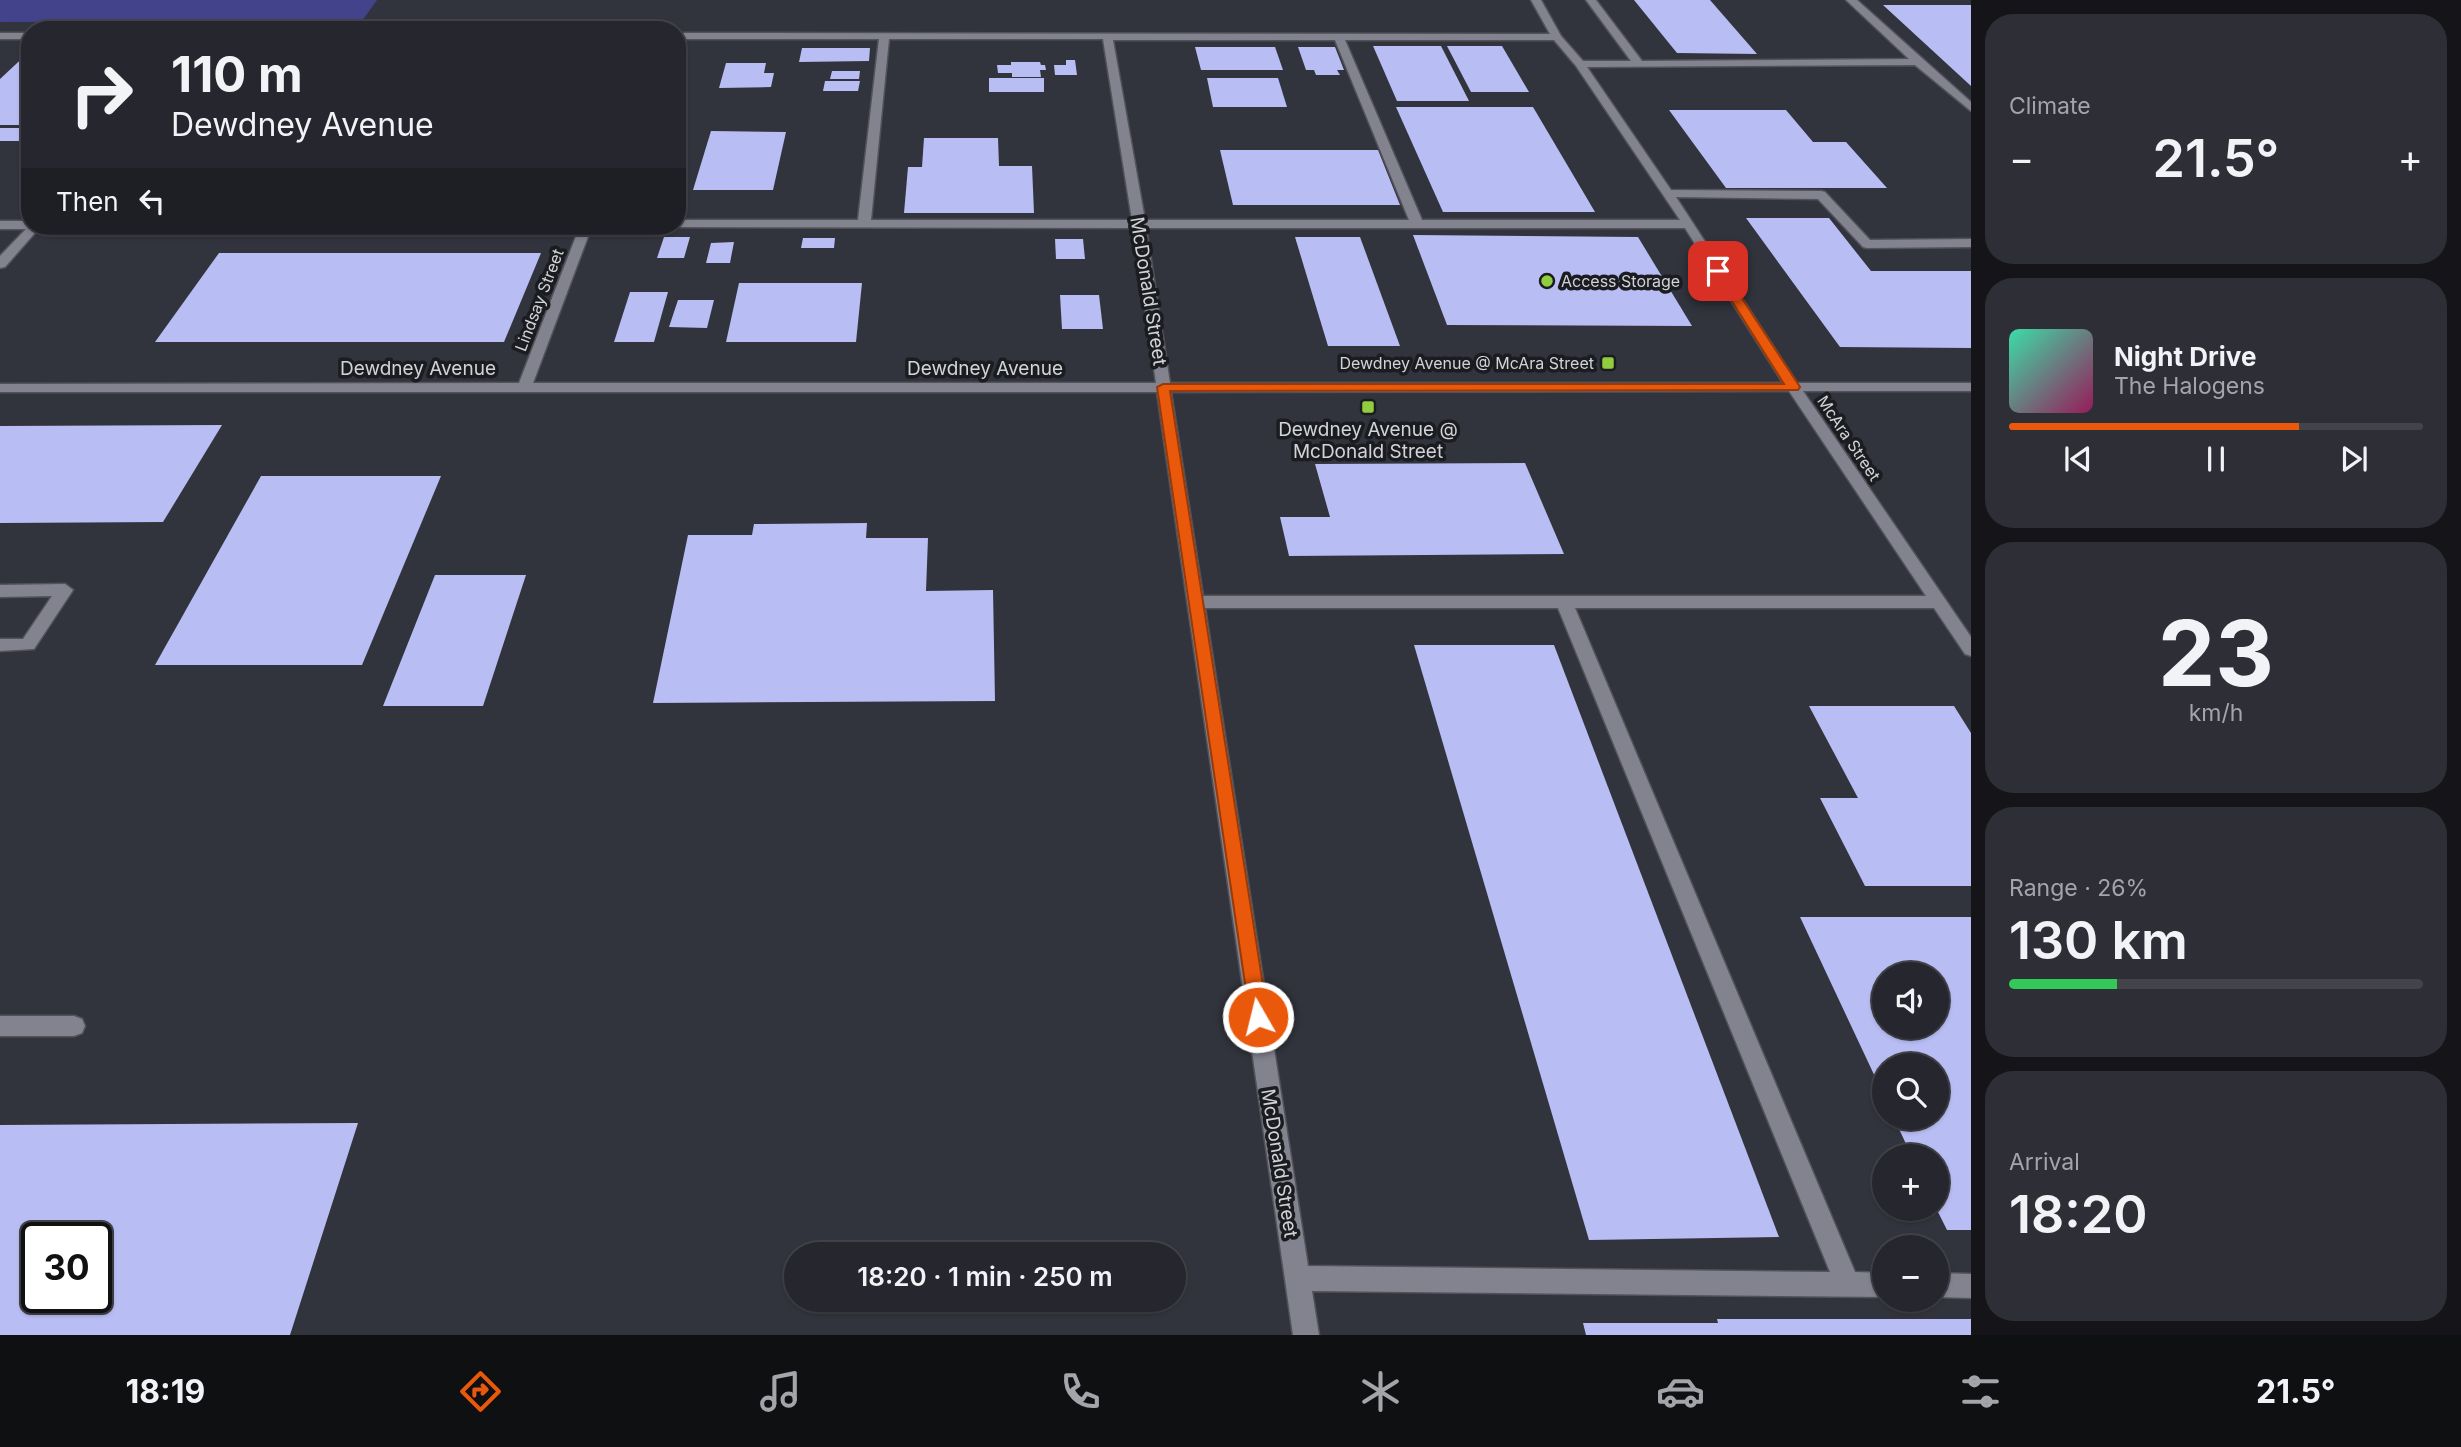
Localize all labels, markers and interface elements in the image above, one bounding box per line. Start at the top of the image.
text: 110 m [171,45,303,104]
icon: right [56,49,147,140]
text: Climate [2009,92,2091,120]
text: Dewdney Avenue [171,105,434,144]
text: 21.5° [2153,127,2279,190]
text: − [2009,135,2034,181]
text: + [2398,135,2423,181]
icon: left [133,182,171,220]
text: Then [56,186,119,217]
street label: McDonald Street [1125,215,1172,367]
pin [1688,241,1748,301]
street label: Lindsay Street [510,246,568,354]
icon: arrive [1699,252,1737,290]
place label: Access Storage [1561,271,1680,291]
marker: Access Storage [1539,273,1555,289]
text: Night Drive [2114,341,2256,372]
place label: Dewdney Avenue @ McAra Street [1339,353,1594,373]
marker: Dewdney Avenue @ McAra Street [1600,355,1616,371]
street label: Dewdney Avenue [340,357,496,380]
street label: Dewdney Avenue [907,357,1063,380]
text: The Halogens [2114,372,2265,400]
street label: McAra Street [1813,391,1885,485]
marker: Dewdney Avenue @ McDonald Street [1360,399,1376,415]
place label: Dewdney Avenue @ McDonald Street [1278,418,1458,463]
icon: previous [2059,440,2097,478]
icon: pause [2197,440,2235,478]
icon: next [2335,440,2373,478]
text: 23 [2158,598,2274,708]
text: km/h [2189,699,2243,727]
text: Range · 26% [2009,874,2148,902]
text: 130 km [2009,909,2188,972]
map controls [1872,962,1949,1312]
button: sound [1872,962,1949,1039]
position arrow [1221,980,1295,1054]
button: search [1872,1053,1949,1130]
street label: McDonald Street [1256,1087,1303,1239]
button: + [1872,1144,1949,1221]
text: Arrival [2009,1148,2080,1176]
text: 18:20 [2009,1183,2148,1246]
speed limit sign: 30 [21,1222,112,1313]
button: − [1872,1235,1949,1312]
text: 18:20 · 1 min · 250 m [857,1261,1113,1292]
icon: directions [456,1367,505,1416]
icon: music [756,1367,805,1416]
icon: phone [1056,1367,1105,1416]
icon: climate [1356,1367,1405,1416]
icon: car [1656,1367,1705,1416]
icon: filters [1956,1367,2005,1416]
text: 18:19 [125,1372,205,1411]
text: 21.5° [2256,1372,2335,1411]

